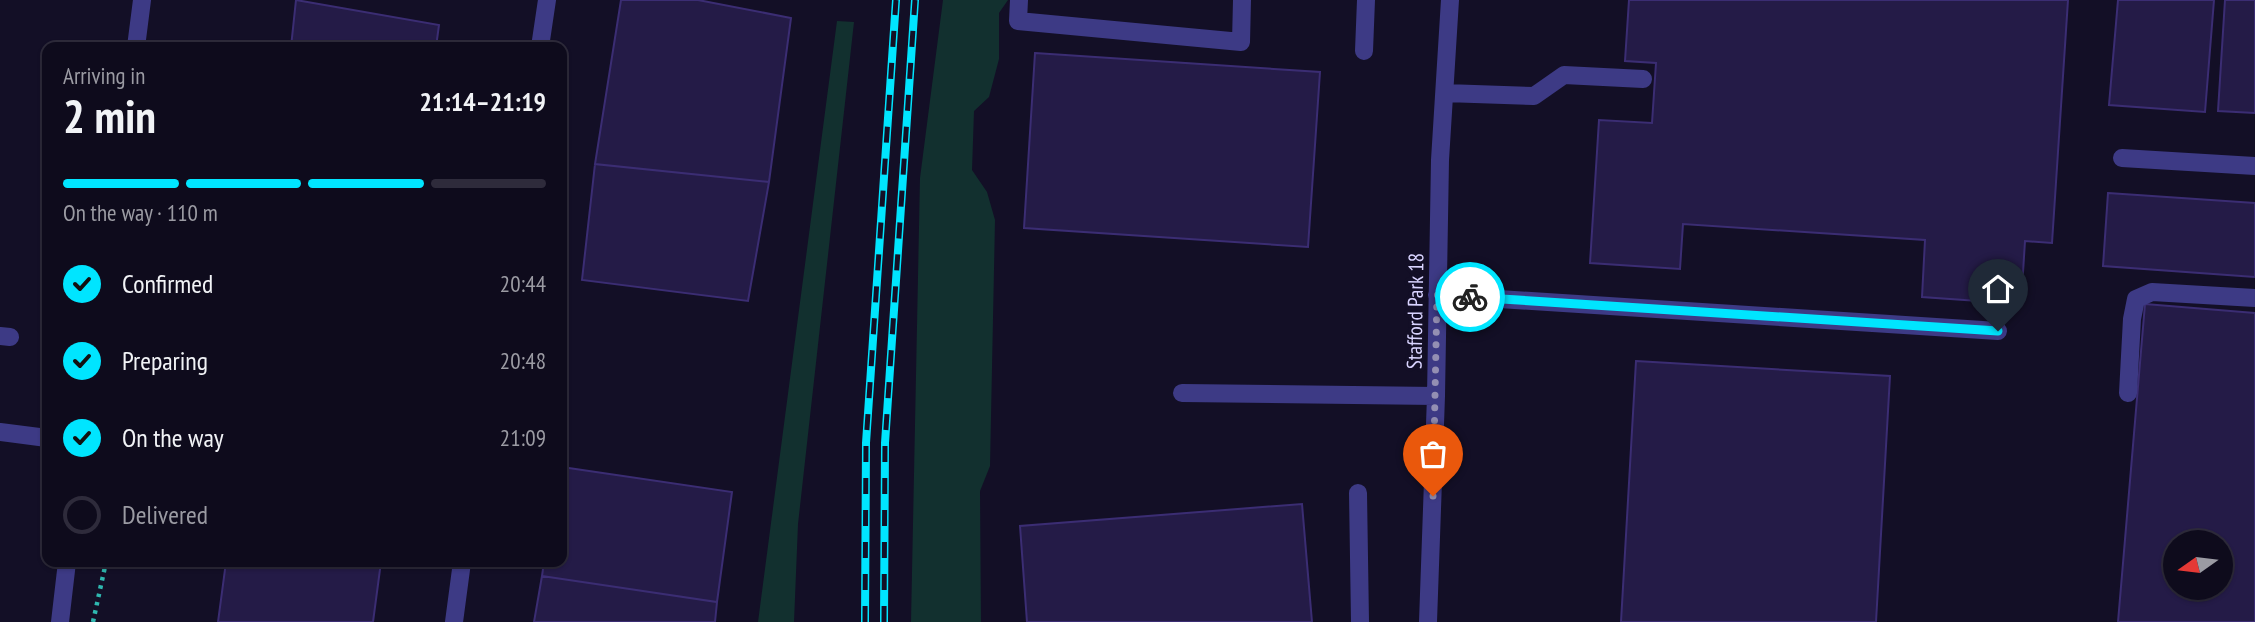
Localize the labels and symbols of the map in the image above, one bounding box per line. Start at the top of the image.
street label: Stafford Park 18 [1400,253,1430,369]
pin [1968,259,2028,331]
courier [1435,262,1505,332]
pin [1403,424,1463,496]
north arrow [2163,530,2233,600]

